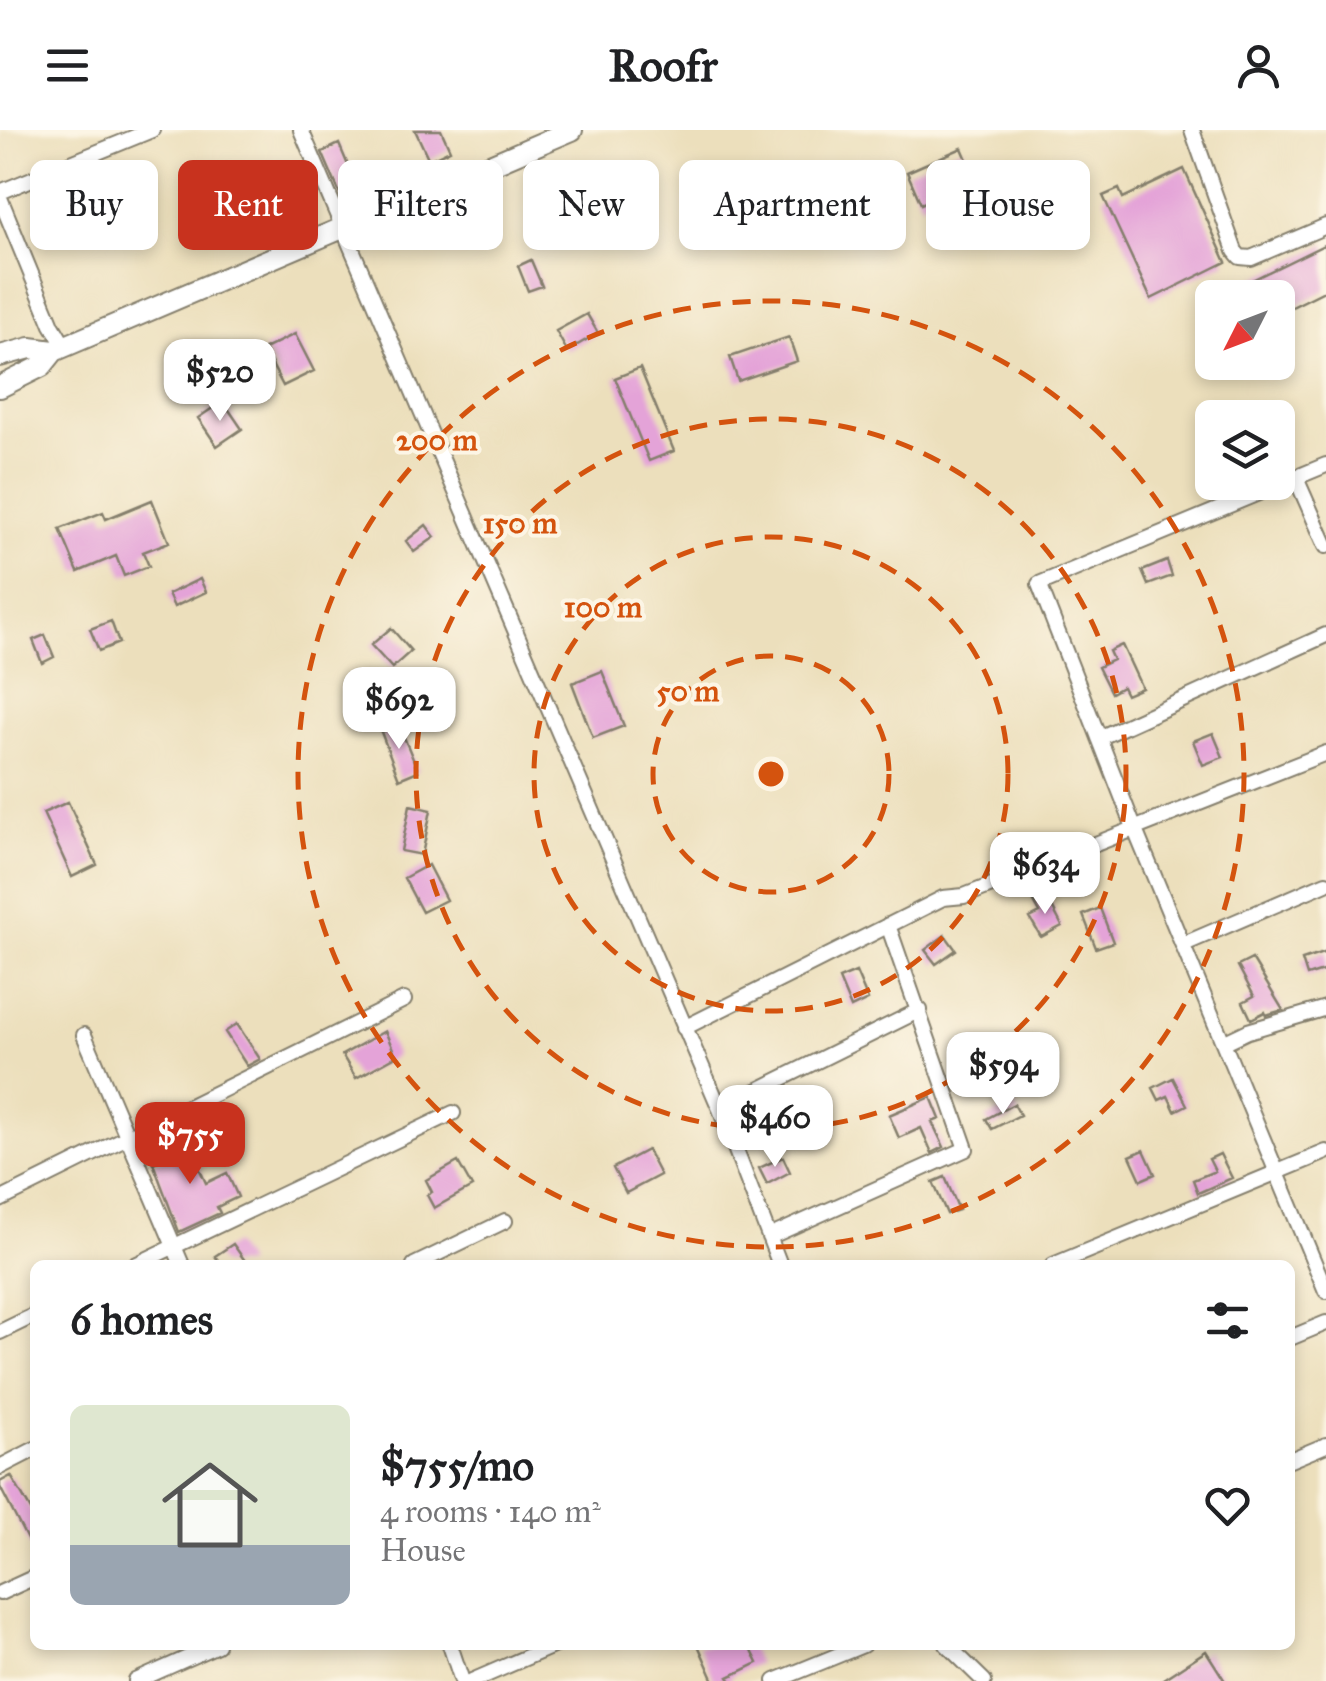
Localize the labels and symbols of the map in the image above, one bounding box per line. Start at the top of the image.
north arrow [1195,280,1295,380]
pin: $520 [161,339,279,424]
text: 200 m [396,422,478,458]
text: 150 m [483,505,558,541]
text: 100 m [564,589,643,625]
pin: $692 [340,667,458,752]
text: 50 m [656,673,720,709]
centre of rings [753,756,789,792]
pin: $634 [986,832,1104,917]
pin: $594 [944,1032,1062,1117]
pin: $460 [716,1085,834,1170]
pin: $755 [131,1102,249,1187]

